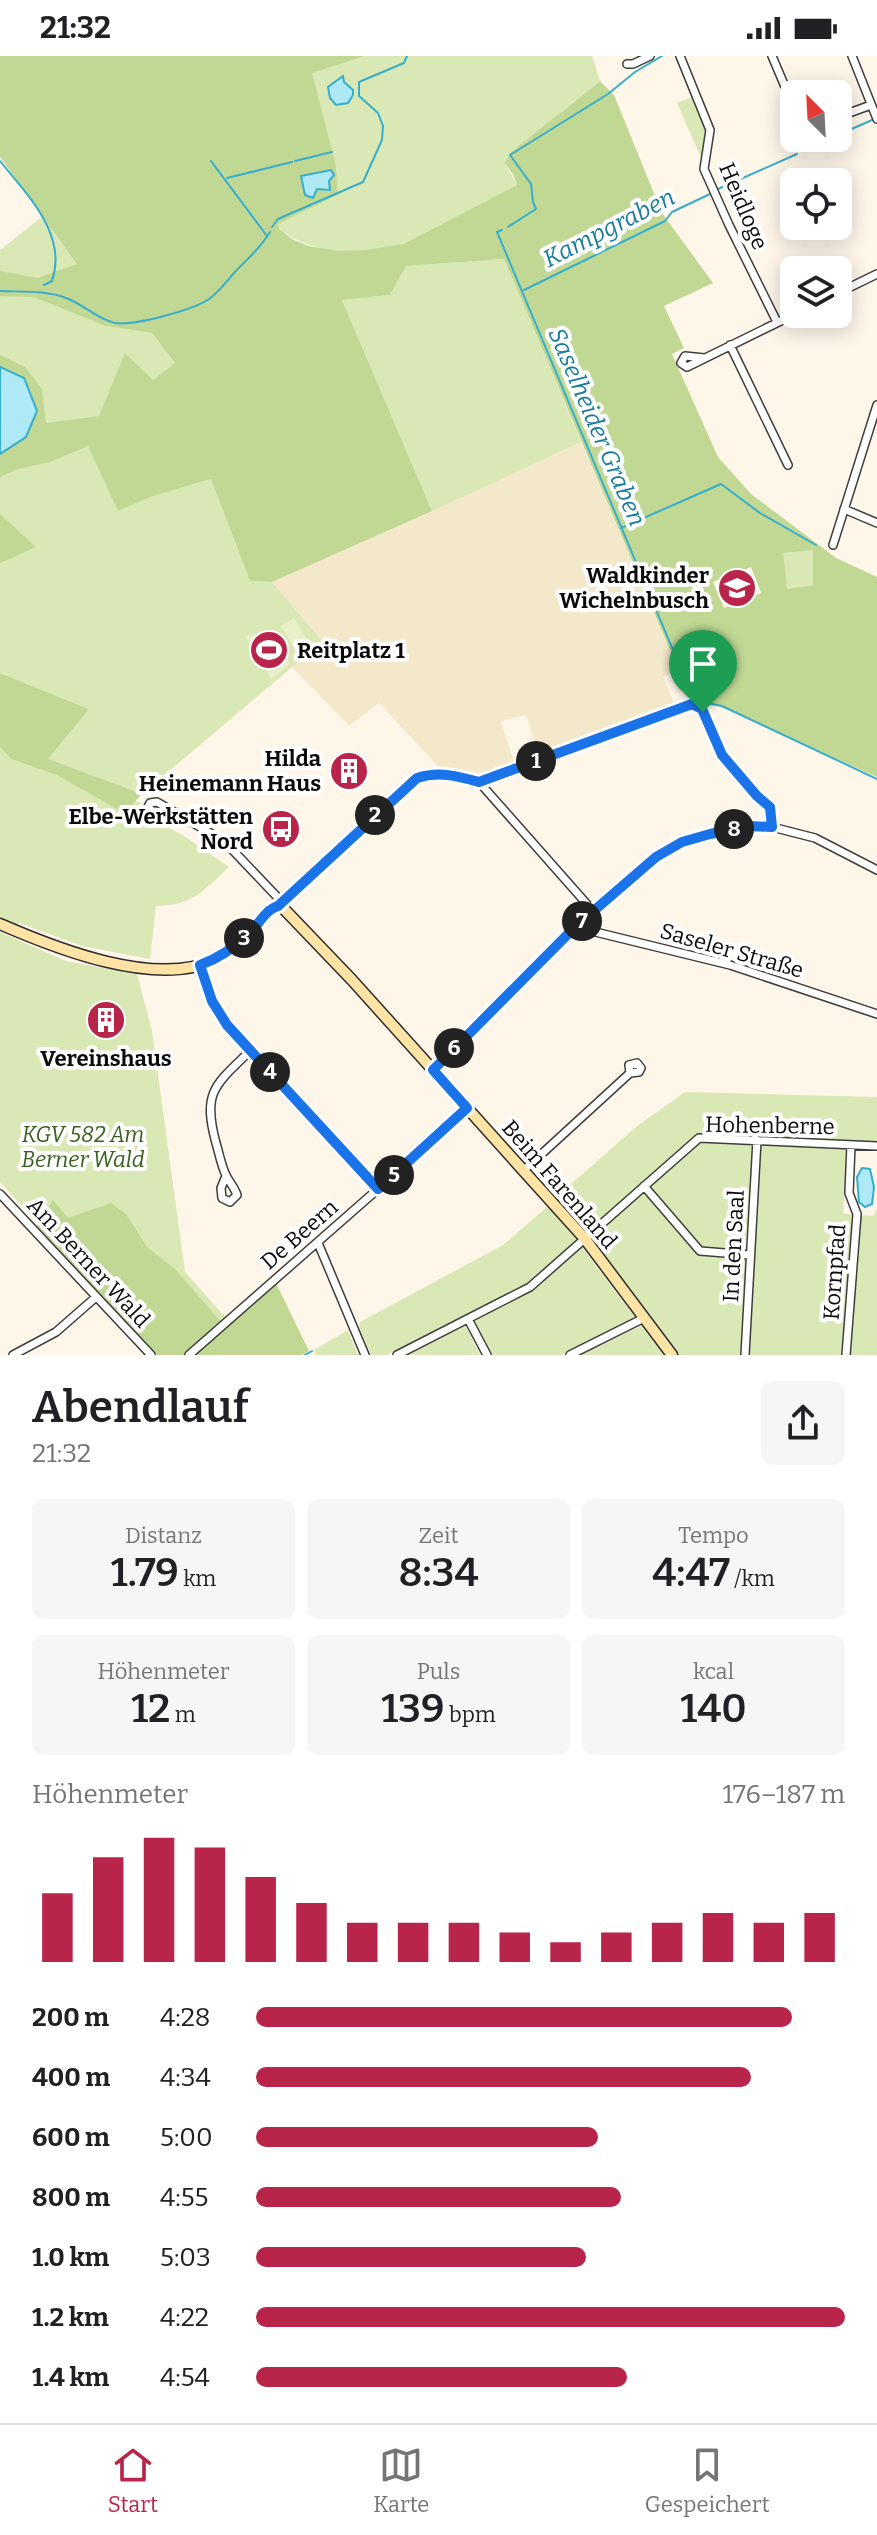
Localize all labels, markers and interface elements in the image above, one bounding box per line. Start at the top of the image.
text: 21:32 [40,10,111,46]
north arrow [780,80,852,152]
map controls [780,80,852,328]
street label: Heidloge [713,159,774,254]
button: locate [780,168,852,240]
water label: Kampgraben [539,183,679,273]
button: layers [780,256,852,328]
water label: Saselheider Graben [543,324,651,530]
place label: Waldkinder Wichelnbusch [559,562,710,614]
school or university icon: Waldkinder Wichelnbusch [716,567,758,609]
sports icon: Reitplatz 1 [248,629,290,671]
pin [669,630,737,712]
place label: Reitplatz 1 [297,637,405,664]
icon: arrive [681,642,725,686]
pin: 1 [516,741,556,781]
place label: Hilda Heinemann Haus [139,745,322,797]
text: 1 [531,747,541,774]
building icon: Hilda Heinemann Haus [328,750,370,792]
pin: 2 [355,795,395,835]
text: 2 [369,801,381,828]
place label: Elbe-Werkstätten Nord [68,803,253,855]
bus stop icon: Elbe-Werkstätten Nord [260,808,302,850]
pin: 8 [714,809,754,849]
text: 8 [727,815,741,842]
pin: 7 [562,901,602,941]
text: 7 [576,907,588,934]
street label: Saseler Straße [657,917,807,984]
pin: 3 [224,918,264,958]
text: 3 [238,924,250,951]
building icon: Vereinshaus [85,999,127,1041]
pin: 6 [434,1028,474,1068]
text: 6 [447,1034,461,1061]
place label: Vereinshaus [40,1045,172,1072]
pin: 4 [250,1052,290,1092]
text: 4 [263,1058,277,1085]
street label: Hohenberne [705,1111,835,1140]
street label: Beim Farenland [496,1114,623,1254]
park label: KGV 582 Am Berner Wald [21,1121,145,1173]
pin: 5 [374,1155,414,1195]
text: 5 [388,1161,400,1188]
street label: In den Saal [717,1189,750,1303]
street label: Am Berner Wald [21,1192,156,1333]
street label: De Beern [255,1193,343,1275]
street label: Kornpfad [818,1223,851,1321]
text: Abendlauf [32,1381,249,1434]
button: share [761,1381,845,1465]
text: 21:32 [32,1438,91,1469]
text: Distanz [125,1522,202,1549]
text: Zeit [419,1522,458,1549]
text: Tempo [678,1522,749,1549]
text: 1.79 [111,1549,179,1597]
text: 8:34 [398,1549,479,1597]
text: 4:47 [652,1549,730,1597]
text: km [179,1565,216,1592]
text: /km [730,1565,775,1592]
text: Höhenmeter [98,1658,229,1685]
text: Puls [417,1658,460,1685]
text: kcal [693,1658,734,1685]
text: 12 [131,1685,170,1733]
text: 139 [381,1685,445,1733]
text: 140 [680,1685,747,1733]
text: m [170,1701,196,1728]
text: bpm [445,1701,496,1728]
text: Höhenmeter [32,1779,188,1810]
text: 176–187 m [723,1779,845,1810]
text: 200 m [32,2002,109,2033]
text: 4:28 [160,2002,210,2033]
text: 400 m [32,2062,110,2093]
text: 4:34 [160,2062,211,2093]
text: 600 m [32,2122,110,2153]
text: 5:00 [160,2122,213,2153]
text: 800 m [32,2182,110,2213]
text: 4:55 [160,2182,208,2213]
text: 1.0 km [32,2242,109,2273]
text: 5:03 [160,2242,211,2273]
text: 1.2 km [32,2302,109,2333]
text: 4:22 [160,2302,209,2333]
text: 1.4 km [32,2362,109,2393]
text: 4:54 [160,2362,210,2393]
tab: Start [108,2443,158,2518]
tab: Karte [373,2443,429,2518]
tab: Gespeichert [645,2443,769,2518]

